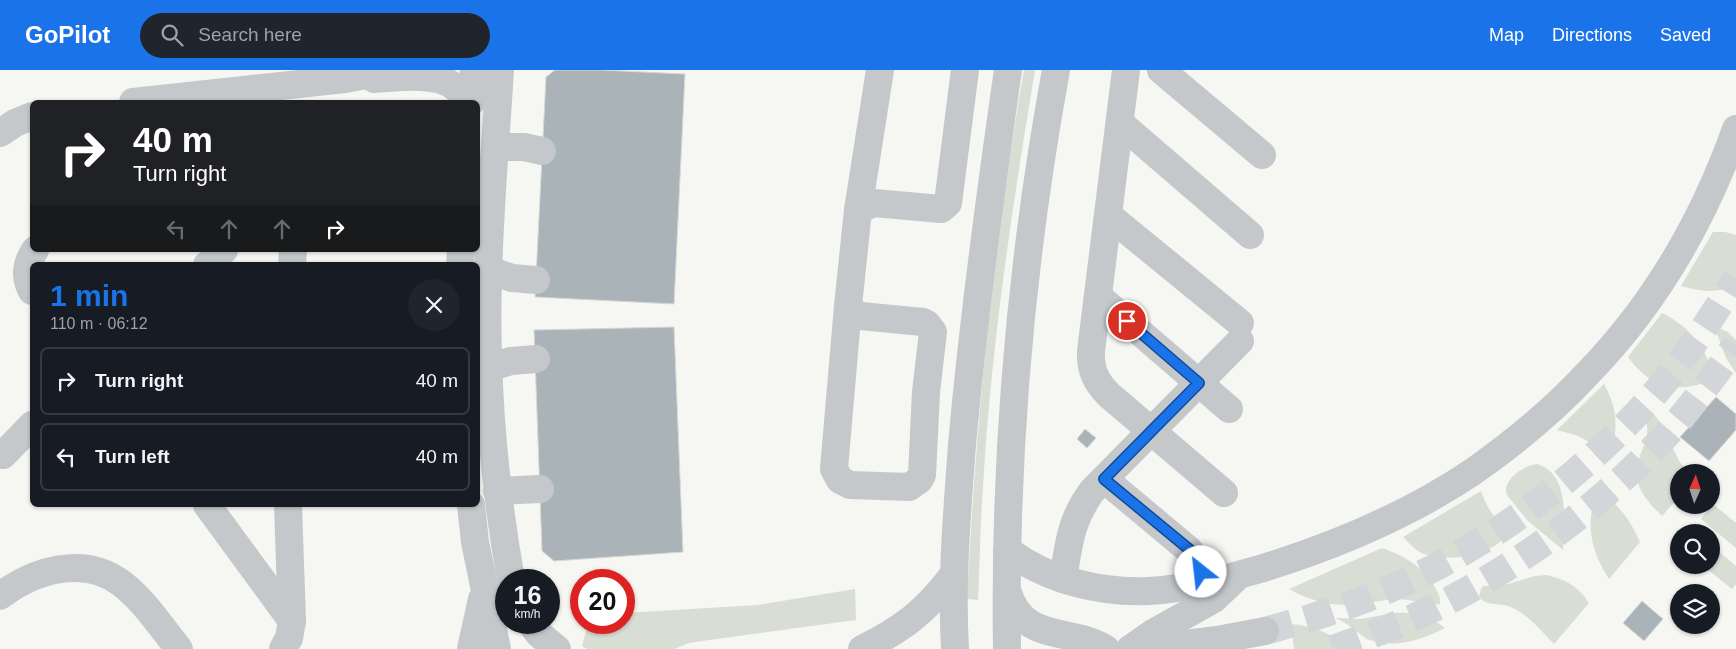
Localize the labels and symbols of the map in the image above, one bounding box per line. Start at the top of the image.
pin [1106,300,1148,342]
north arrow [1670,464,1720,514]
position arrow [1174,545,1226,597]
speed limit sign: 20 [570,569,635,634]

